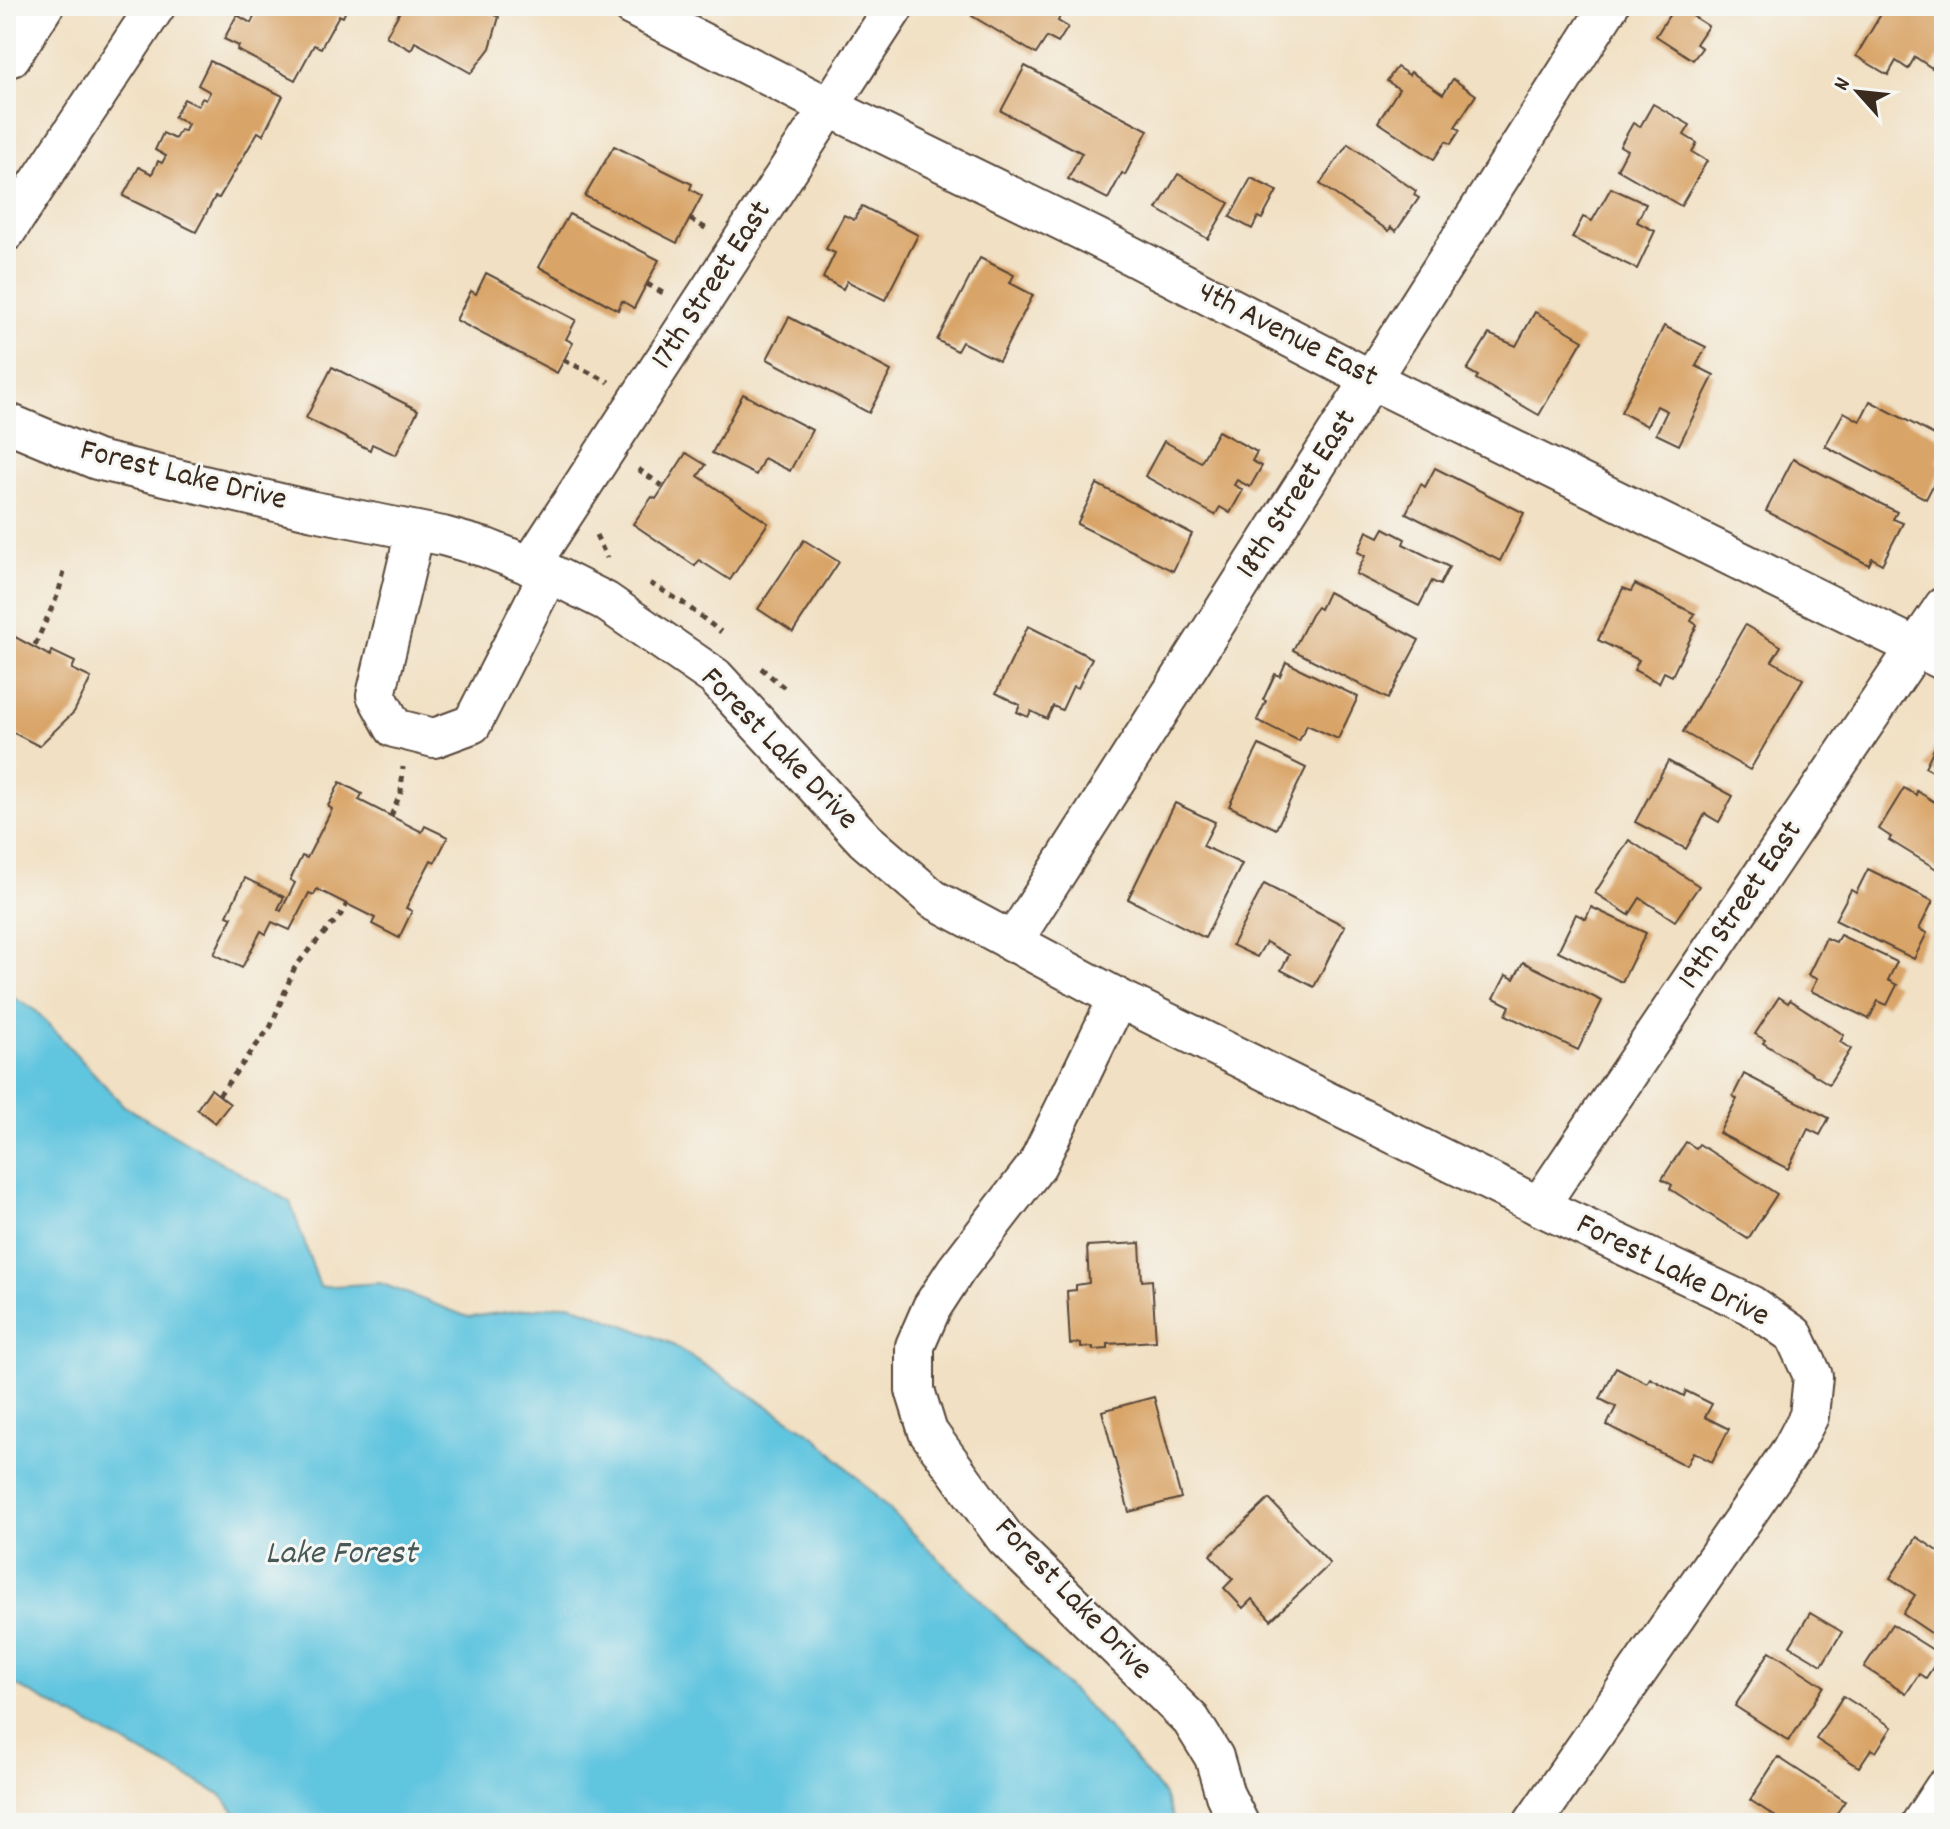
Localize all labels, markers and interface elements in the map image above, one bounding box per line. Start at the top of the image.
north arrow [1818,52,1898,132]
text: N [1827,73,1860,96]
street label: 17th Street East [641,192,785,379]
street label: 4th Avenue East [1189,271,1385,401]
street label: 18th Street East [1226,401,1370,589]
street label: Forest Lake Drive [75,429,291,525]
street label: Forest Lake Drive [688,658,868,842]
street label: 19th Street East [1668,812,1816,1000]
street label: Forest Lake Drive [1567,1204,1777,1340]
street label: Forest Lake Drive [982,1508,1162,1692]
water label: Lake Forest [265,1531,420,1580]

